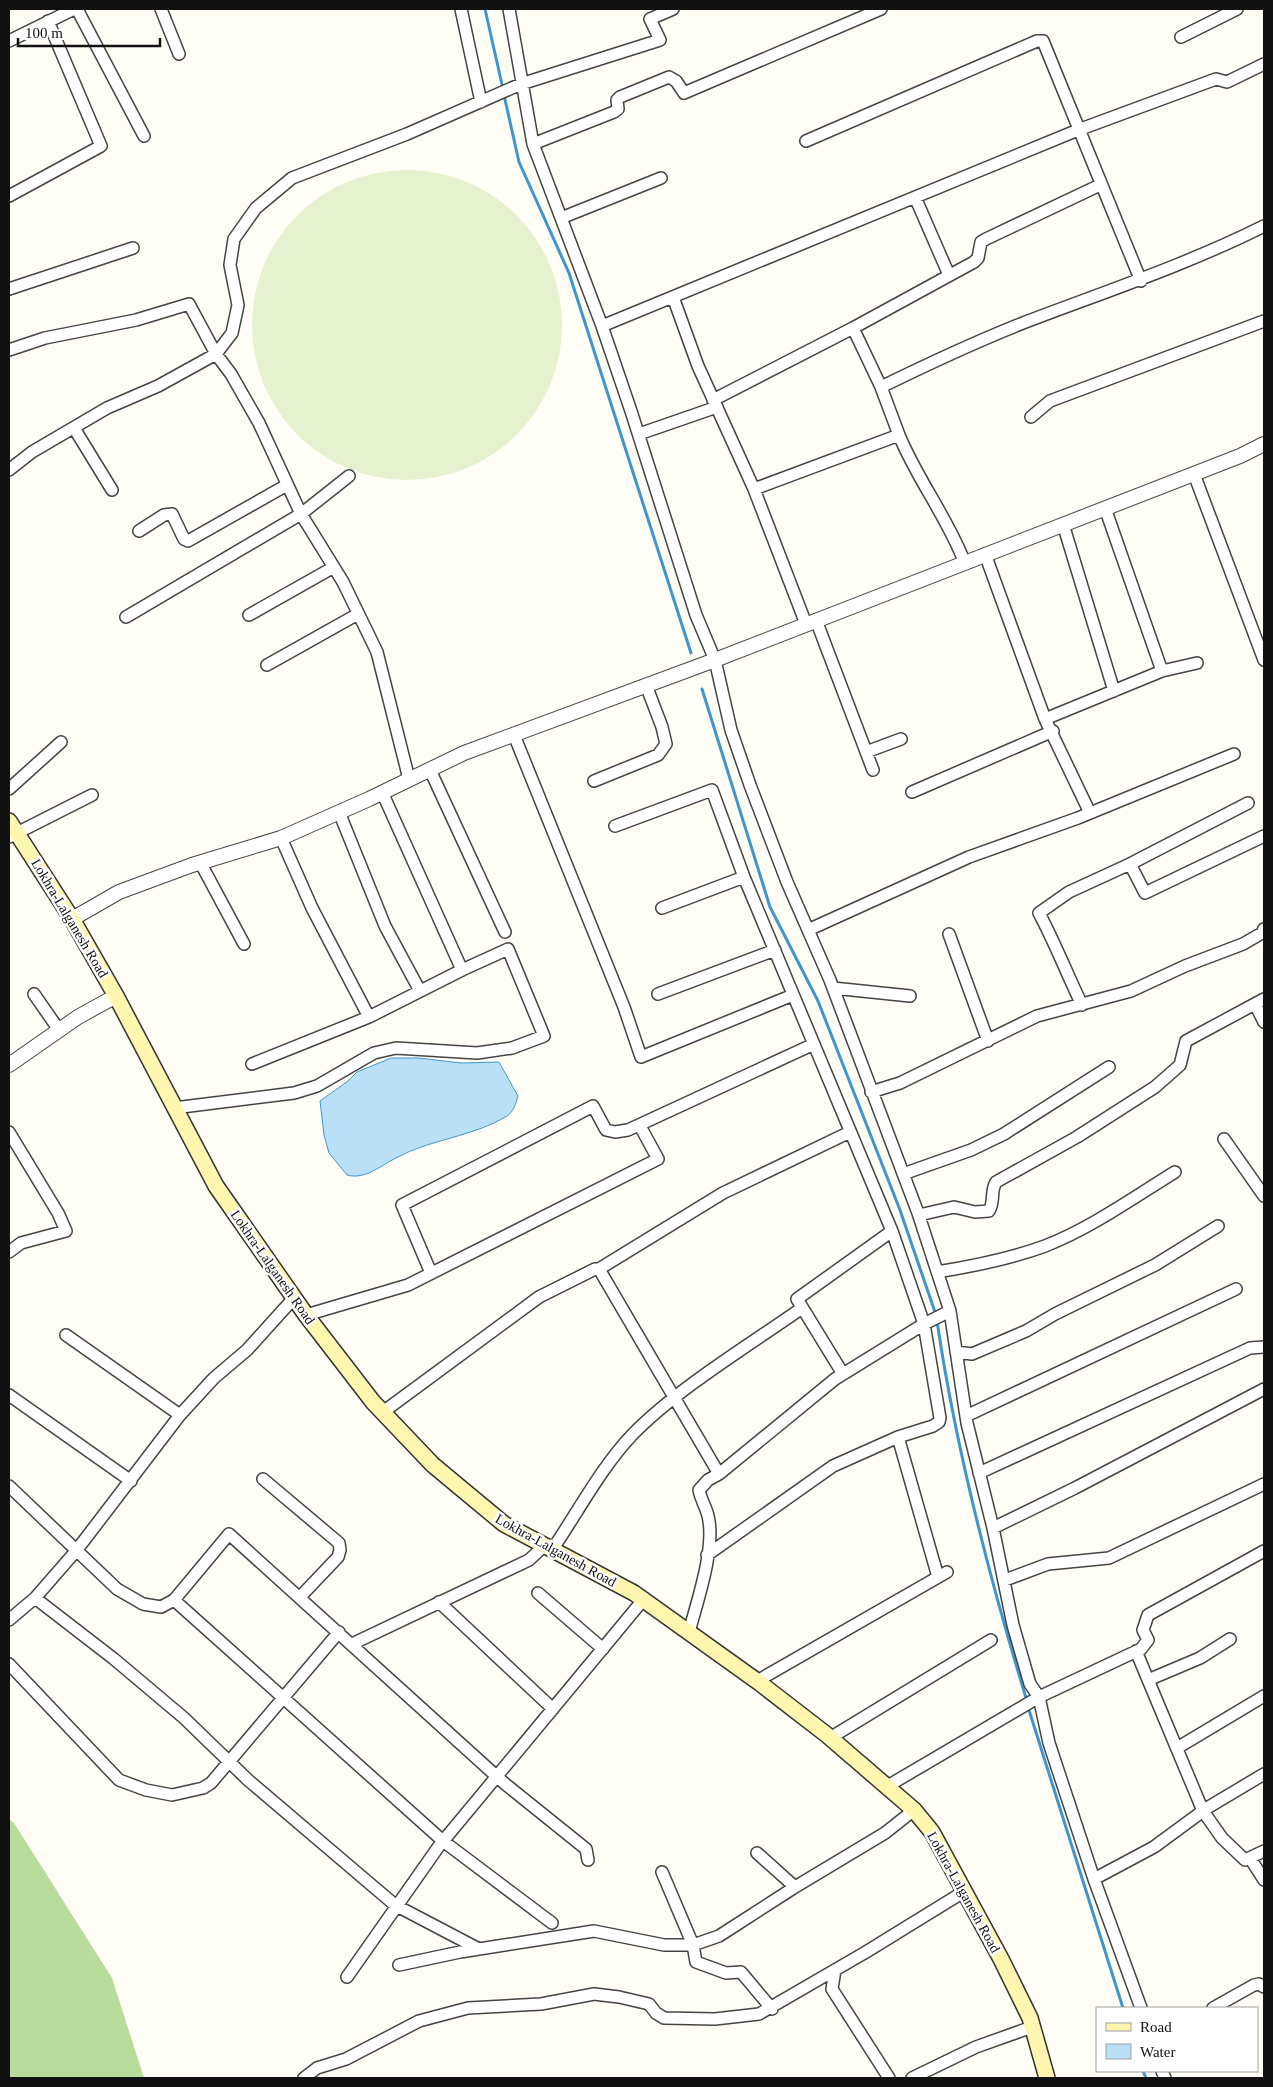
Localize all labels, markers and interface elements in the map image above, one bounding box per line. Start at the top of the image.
scale bar [18,15,160,47]
text: 100 m [25,25,63,41]
street label: Lokhra-Lalganesh Road [28,856,111,980]
street label: Lokhra-Lalganesh Road [228,1207,318,1327]
street label: Lokhra-Lalganesh Road [493,1511,619,1590]
street label: Lokhra-Lalganesh Road [924,1829,1003,1955]
legend [1096,2007,1258,2072]
text: Road [1140,2019,1172,2035]
text: Water [1140,2044,1175,2060]

